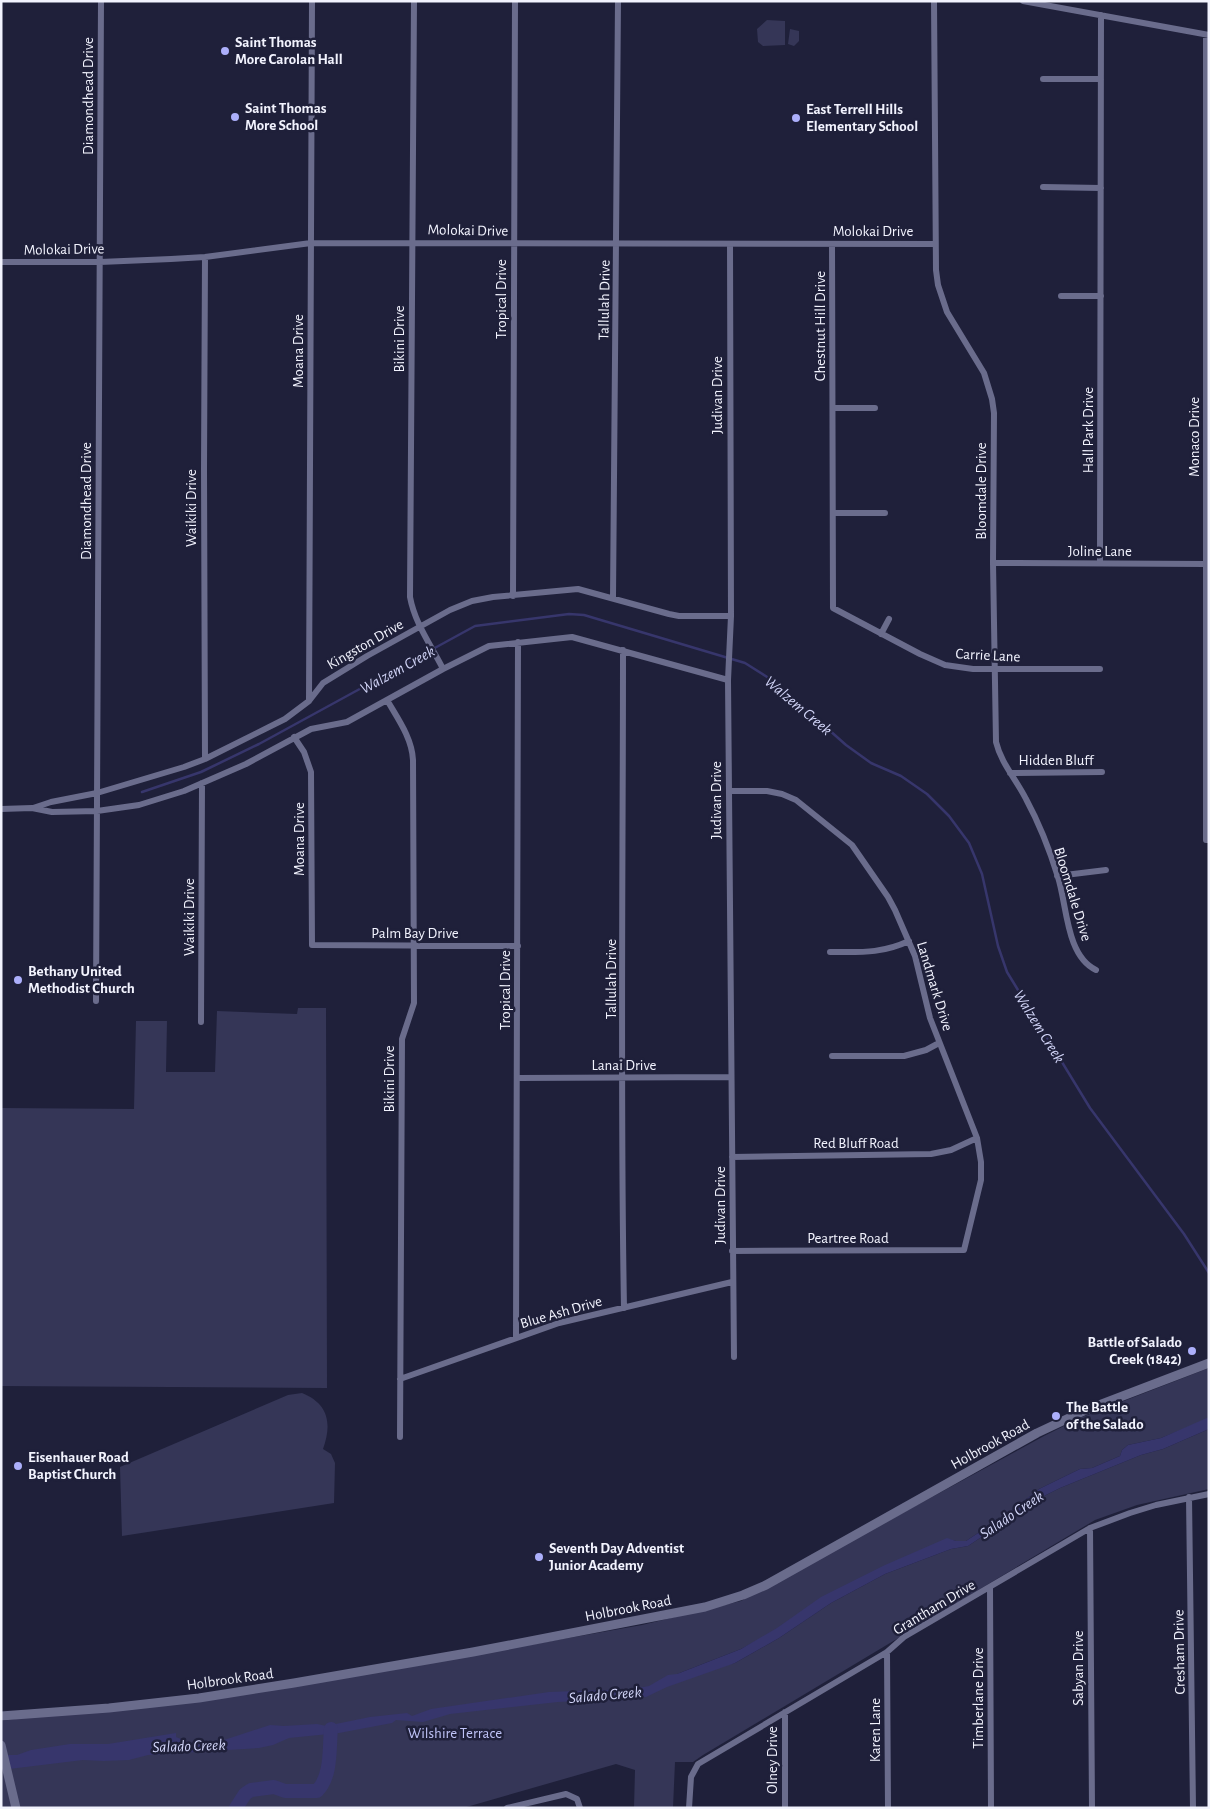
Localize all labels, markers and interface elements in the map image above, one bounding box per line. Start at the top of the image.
place label: Saint Thomas More Carolan Hall [235,35,343,67]
street label: Diamondhead Drive [81,37,96,155]
marker: Saint Thomas More Carolan Hall [219,45,231,57]
place label: Saint Thomas More School [245,101,327,133]
place label: East Terrell Hills Elementary School [806,102,918,134]
marker: Saint Thomas More School [229,111,241,123]
marker: East Terrell Hills Elementary School [790,112,802,124]
street label: Molokai Drive [427,222,509,239]
street label: Molokai Drive [833,224,913,239]
street label: Molokai Drive [24,241,105,258]
street label: Tropical Drive [494,259,509,339]
street label: Tallulah Drive [596,260,613,340]
street label: Chestnut Hill Drive [813,271,828,381]
street label: Bikini Drive [392,305,407,373]
street label: Moana Drive [291,314,306,388]
street label: Judivan Drive [710,356,725,434]
street label: Hall Park Drive [1081,387,1096,473]
street label: Monaco Drive [1187,397,1202,477]
street label: Diamondhead Drive [79,442,94,560]
street label: Bloomdale Drive [974,442,989,540]
street label: Waikiki Drive [184,469,199,547]
street label: Joline Lane [1068,544,1132,559]
street label: Kingston Drive [324,616,406,672]
water label: Walzem Creek [358,643,437,697]
street label: Carrie Lane [955,646,1021,665]
water label: Walzem Creek [762,673,835,738]
street label: Hidden Bluff [1019,753,1095,768]
street label: Judivan Drive [709,761,724,839]
street label: Moana Drive [292,802,307,876]
street label: Bloomdale Drive [1051,845,1094,943]
street label: Waikiki Drive [182,878,197,956]
street label: Palm Bay Drive [371,926,459,941]
street label: Tallulah Drive [604,939,619,1019]
street label: Landmark Drive [914,940,955,1033]
street label: Tropical Drive [498,950,513,1030]
place label: Bethany United Methodist Church [28,964,135,996]
marker: Bethany United Methodist Church [12,974,24,986]
water label: Walzem Creek [1011,987,1068,1066]
street label: Bikini Drive [382,1045,397,1113]
street label: Lanai Drive [592,1058,657,1073]
street label: Red Bluff Road [813,1136,899,1151]
street label: Judivan Drive [713,1166,728,1244]
street label: Peartree Road [807,1231,889,1246]
street label: Blue Ash Drive [518,1294,604,1331]
place label: Battle of Salado Creek (1842) [1087,1335,1182,1367]
marker: Battle of Salado Creek (1842) [1186,1345,1198,1357]
place label: The Battle of the Salado [1066,1400,1144,1432]
marker: The Battle of the Salado [1050,1410,1062,1422]
street label: Holbrook Road [948,1417,1032,1472]
place label: Eisenhauer Road Baptist Church [28,1450,129,1482]
marker: Eisenhauer Road Baptist Church [12,1460,24,1472]
water label: Salado Creek [977,1488,1046,1542]
place label: Seventh Day Adventist Junior Academy [549,1541,684,1573]
marker: Seventh Day Adventist Junior Academy [533,1551,545,1563]
street label: Grantham Drive [891,1577,978,1638]
street label: Holbrook Road [584,1593,673,1624]
street label: Cresham Drive [1171,1609,1188,1695]
street label: Sabyan Drive [1071,1630,1086,1706]
street label: Timberlane Drive [971,1647,986,1749]
street label: Holbrook Road [186,1666,275,1693]
water label: Salado Creek [568,1684,642,1706]
street label: Karen Lane [868,1698,883,1762]
park label: Wilshire Terrace [408,1726,502,1741]
street label: Olney Drive [765,1726,780,1794]
water label: Salado Creek [152,1737,226,1755]

